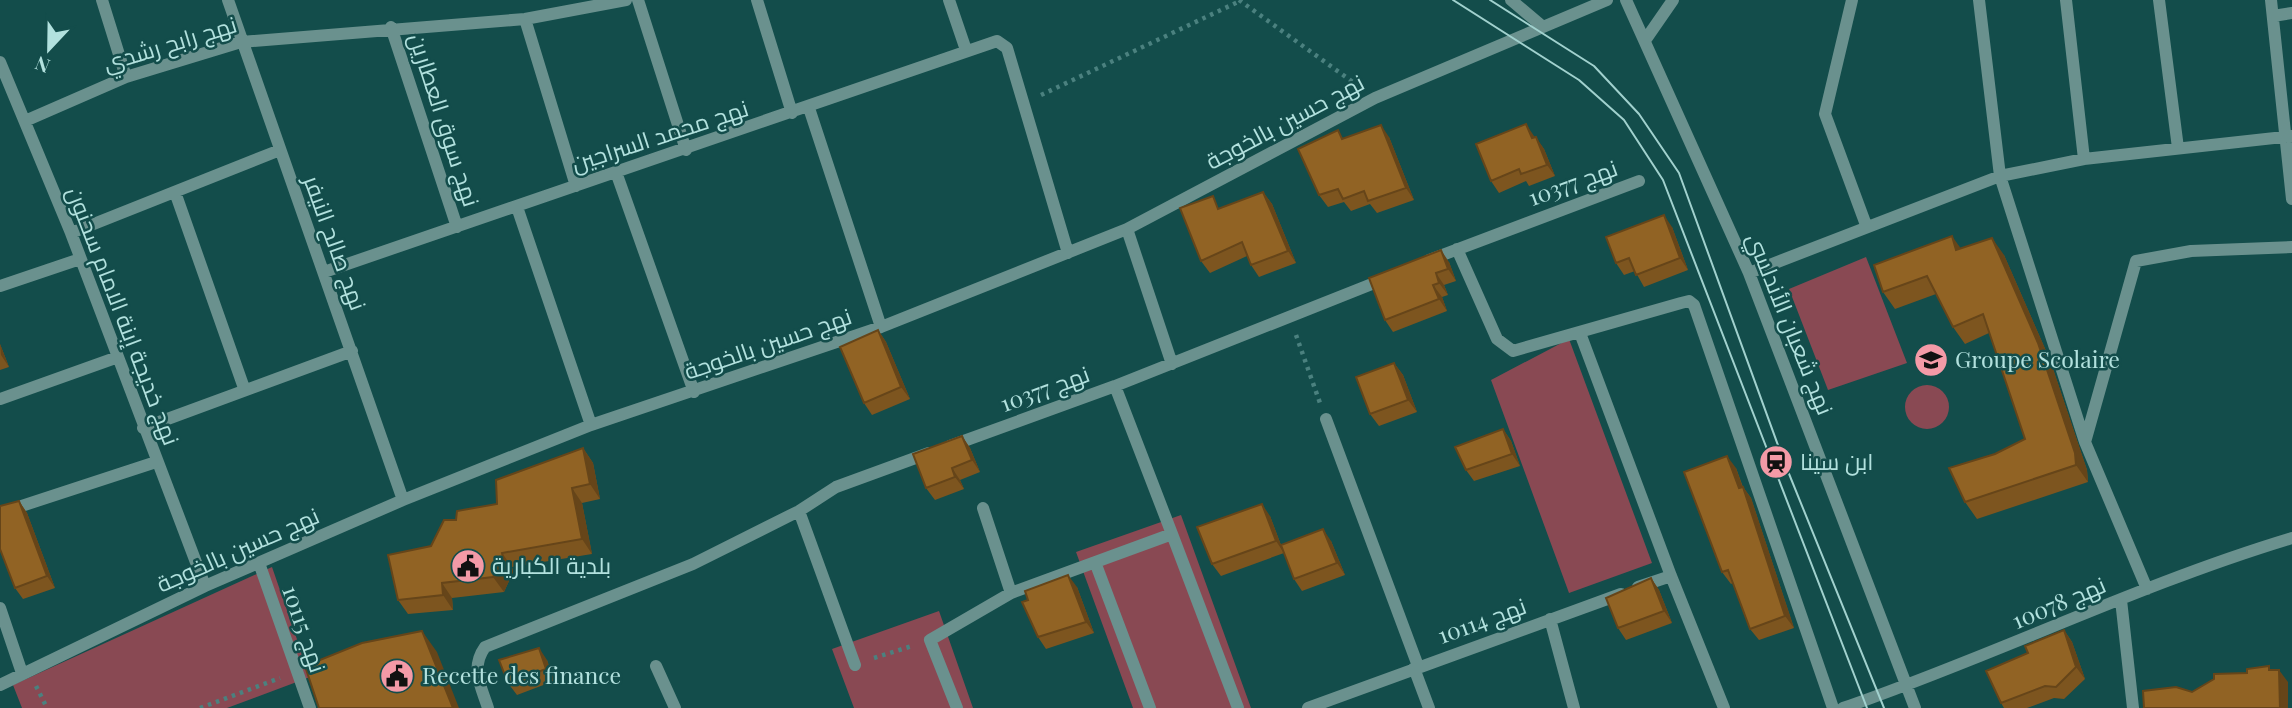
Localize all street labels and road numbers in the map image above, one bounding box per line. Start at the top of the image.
street label: نهج رابح رشدي [99,8,241,81]
street label: نهج سوق العطارين [401,29,488,211]
street label: نهج حسين بالخوجة [1200,66,1370,177]
street label: نهج محمد السراجين [567,91,753,180]
street label: نهج 10377 [1524,151,1622,214]
street label: نهج صالح النيفر [295,169,375,315]
street label: نهج خديجة إبنة الامام سحنون [59,182,188,450]
street label: نهج شعبان الأندلسي [1738,228,1842,420]
street label: نهج حسين بالخوجة [680,299,856,388]
street label: نهج 10377 [996,357,1094,420]
street label: نهج حسين بالخوجة [151,499,324,600]
street label: نهج 10078 [2007,568,2111,637]
street label: نهج 10115 [274,581,335,677]
street label: نهج 10114 [1433,589,1531,652]

